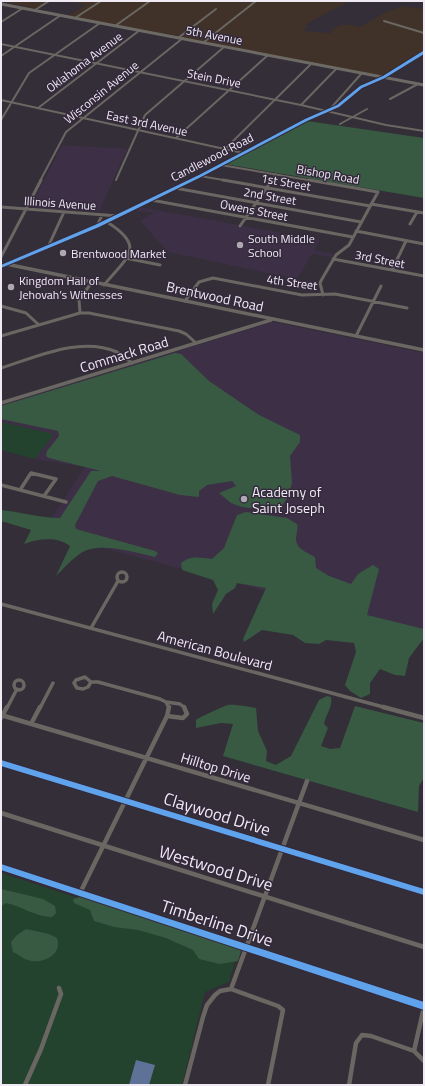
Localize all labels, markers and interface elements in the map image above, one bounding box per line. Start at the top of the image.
street label: 5th Avenue [184,20,244,50]
street label: Oklahoma Avenue [42,27,126,97]
street label: Wisconsin Avenue [59,56,143,128]
street label: Stein Drive [185,63,243,93]
street label: East 3rd Avenue [105,105,189,141]
street label: Candlewood Road [167,128,257,186]
street label: Bishop Road [295,159,361,189]
street label: 1st Street [260,168,313,196]
street label: 2nd Street [242,182,299,210]
street label: Illinois Avenue [23,191,97,215]
street label: Owens Street [218,194,290,226]
place label: South Middle School [248,229,315,262]
marker: South Middle School [235,240,245,250]
place label: Brentwood Market [71,244,167,263]
street label: 3rd Street [353,245,407,273]
marker: Brentwood Market [58,248,68,258]
street label: 4th Street [265,269,319,295]
place label: Kingdom Hall of Jehovah’s Witnesses [19,271,123,304]
street label: Brentwood Road [164,275,266,317]
marker: Kingdom Hall of Jehovah’s Witnesses [6,282,16,292]
street label: Commack Road [77,331,171,377]
place label: Academy of Saint Joseph [252,481,325,518]
marker: Academy of Saint Joseph [239,494,249,504]
street label: American Boulevard [155,625,275,675]
street label: Hilltop Drive [178,746,254,788]
street label: Claywood Drive [160,785,274,843]
street label: Westwood Drive [156,838,276,898]
street label: Timberline Drive [158,893,276,953]

